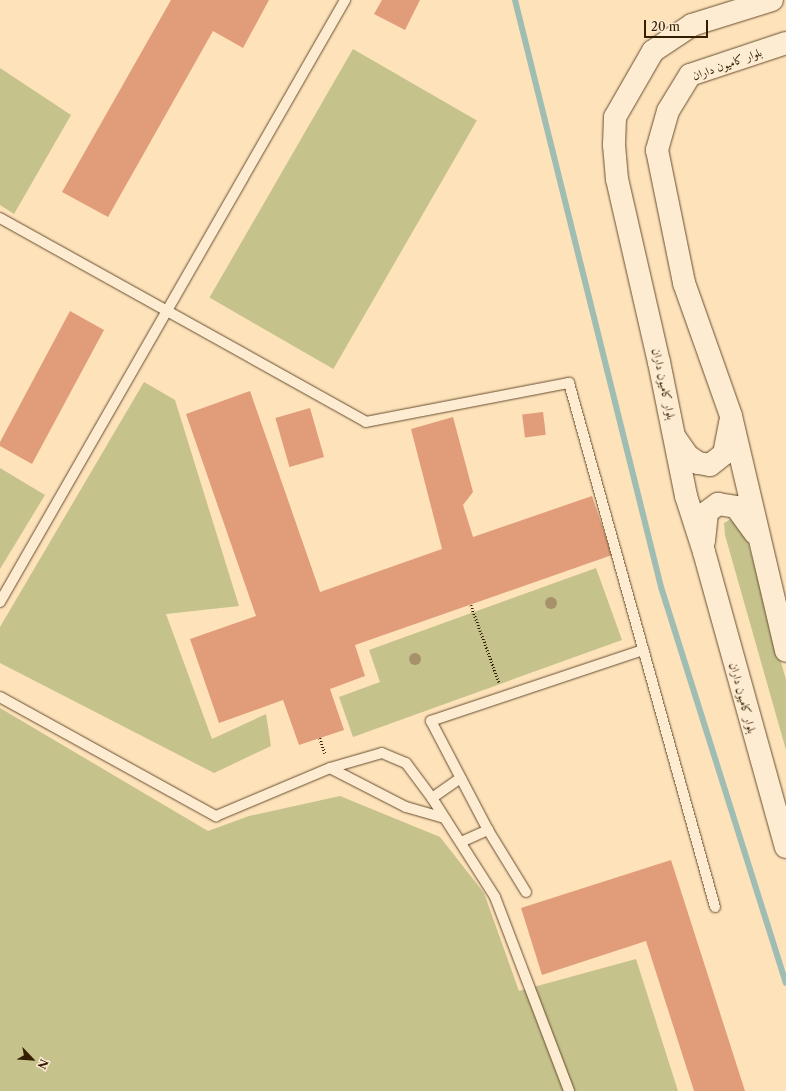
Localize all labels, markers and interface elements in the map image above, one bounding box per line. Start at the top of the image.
scale bar [646,12,710,38]
text: 20 m [651,19,680,34]
street label: بلوار کامیون داران [690,45,764,83]
street label: بلوار کامیون داران [649,347,679,421]
street label: بلوار کامیون داران [727,661,759,735]
north arrow [12,1039,52,1079]
text: N [35,1057,51,1071]

